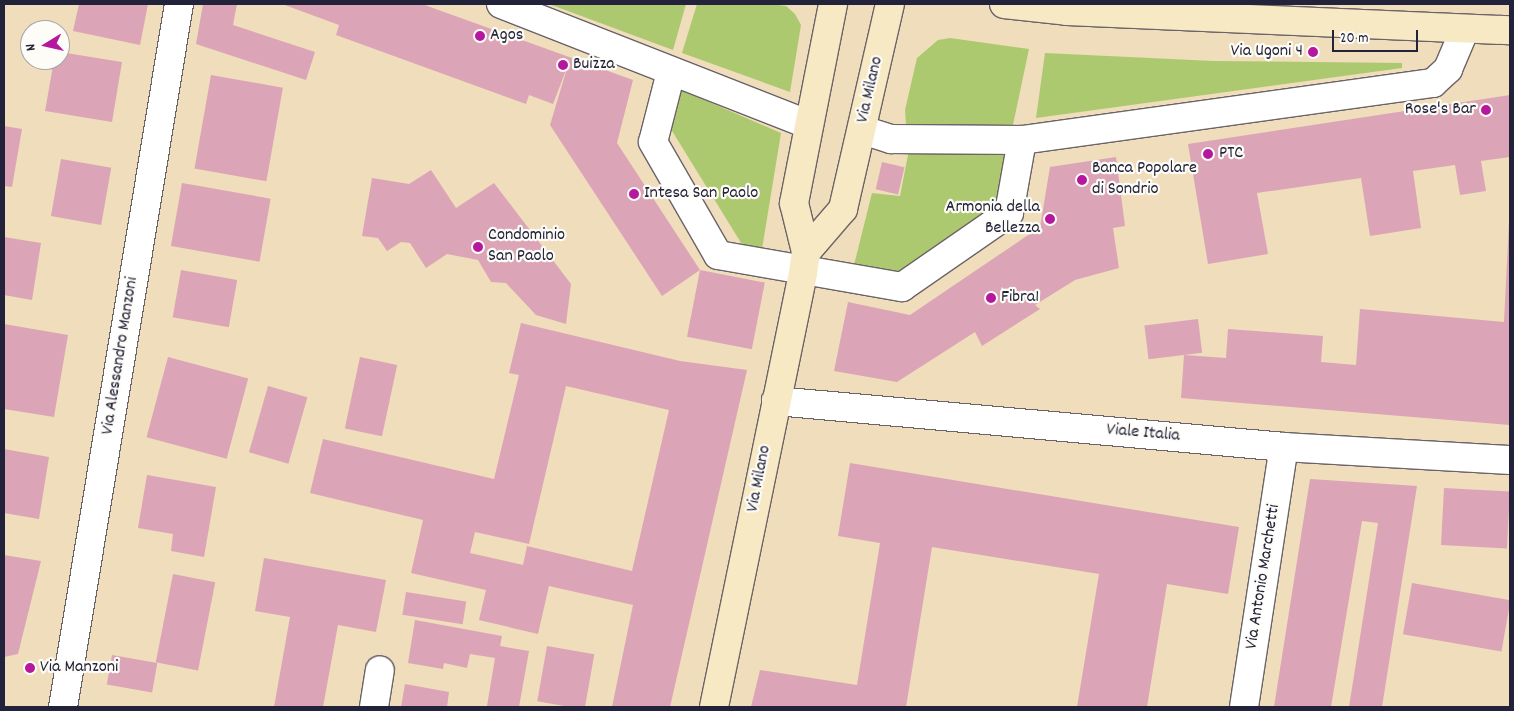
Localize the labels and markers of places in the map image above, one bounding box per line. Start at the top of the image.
place label: Agos [490,25,523,47]
marker: Agos [474,30,486,42]
place label: Via Ugoni 4 [1231,41,1303,63]
marker: Via Ugoni 4 [1307,46,1319,58]
place label: Buizza [573,54,615,76]
marker: Buizza [557,59,569,71]
place label: Rose's Bar [1405,99,1476,121]
marker: Rose's Bar [1480,104,1492,116]
place label: PTC [1219,143,1243,165]
marker: PTC [1201,147,1215,161]
place label: Banca Popolare di Sondrio [1092,159,1197,202]
marker: Banca Popolare di Sondrio [1076,174,1088,186]
place label: Intesa San Paolo [644,183,758,205]
marker: Intesa San Paolo [628,188,640,200]
place label: Armonia della Bellezza [946,198,1040,240]
marker: Armonia della Bellezza [1044,213,1056,225]
place label: Condominio San Paolo [488,226,565,268]
marker: Condominio San Paolo [472,241,484,253]
place label: Fibra1 [1001,287,1039,309]
marker: Fibra1 [985,292,997,304]
place label: Via Manzoni [40,657,118,679]
marker: Via Manzoni [24,662,36,674]

